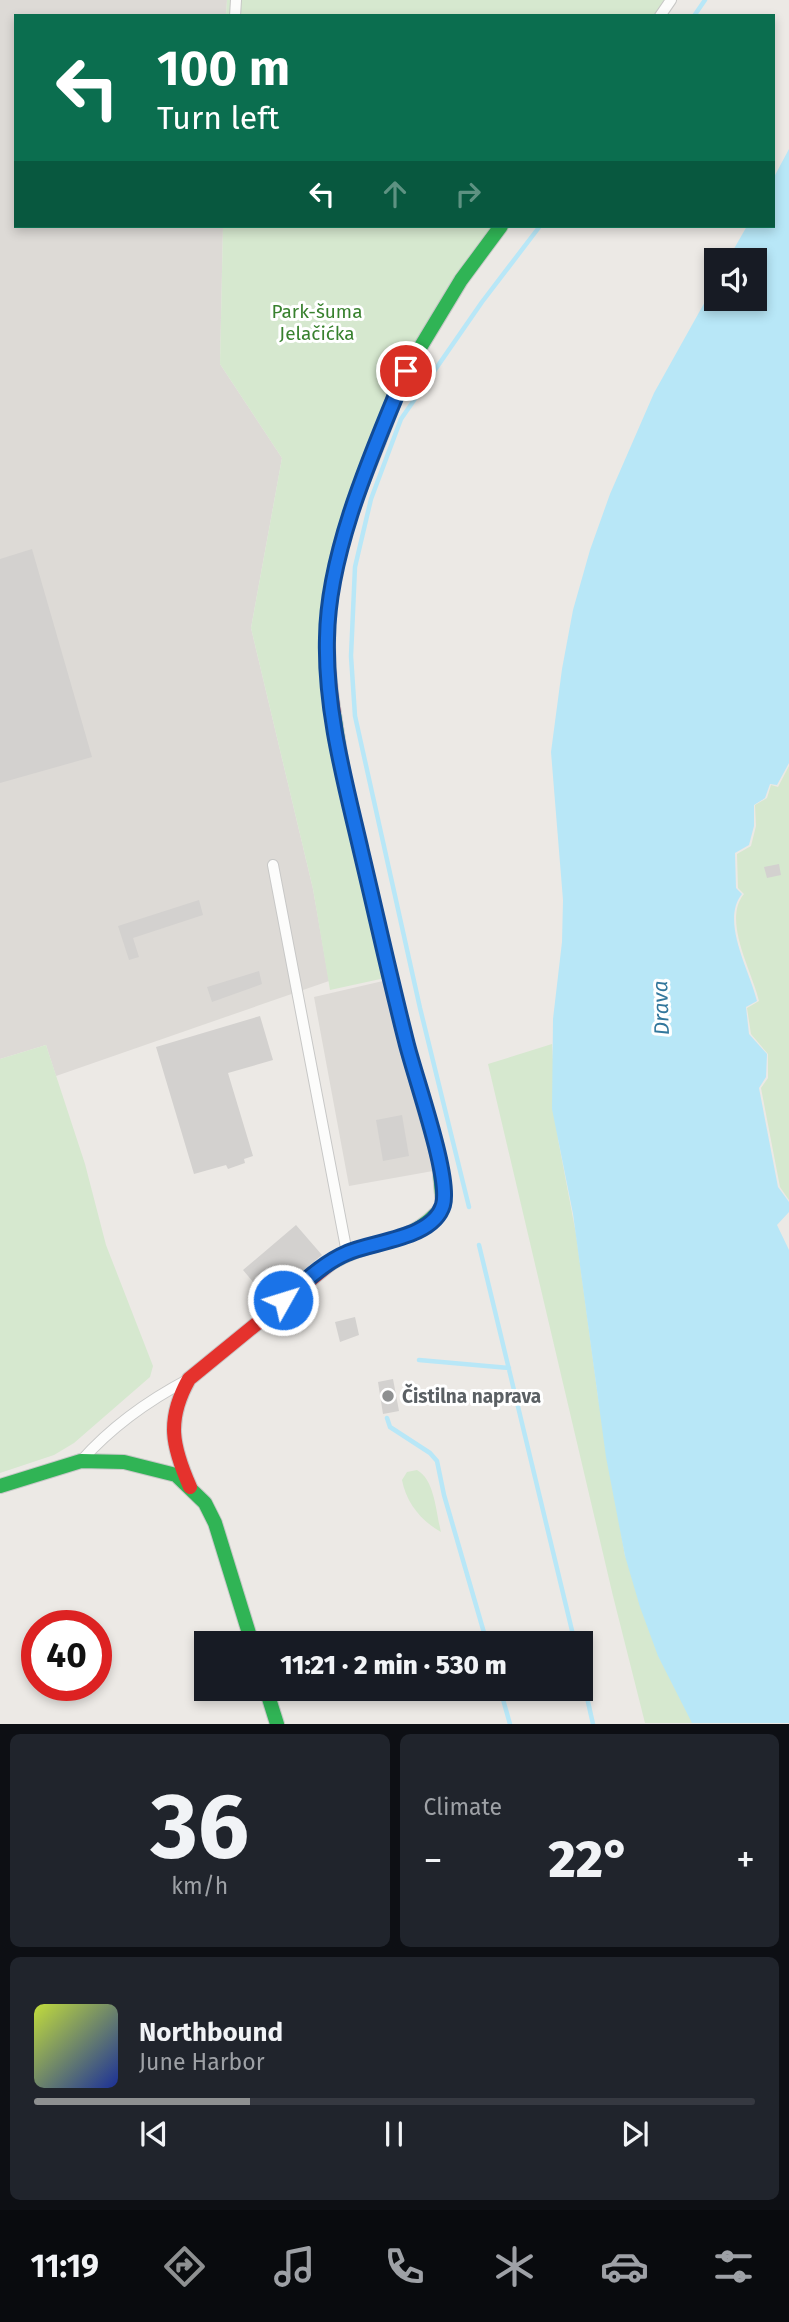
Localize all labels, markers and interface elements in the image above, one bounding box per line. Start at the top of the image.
text: 100 m [157,39,290,98]
icon: left [42,42,133,133]
text: Turn left [157,99,279,137]
icon: left [303,175,341,213]
icon: ahead [376,175,414,213]
icon: right [449,175,487,213]
map controls [704,248,767,311]
button: sound [704,248,767,311]
park label: Park-šuma Jelačićka [272,300,362,345]
pin [376,341,436,401]
icon: arrive [387,352,425,390]
water label: Drava [647,980,675,1036]
position arrow [246,1263,320,1337]
place label: Čistilna naprava [402,1383,541,1408]
marker: Čistilna naprava [380,1388,396,1404]
speed limit sign: 40 [21,1610,112,1701]
text: 11:21 · 2 min · 530 m [280,1650,507,1681]
text: 36 [150,1772,249,1881]
text: Climate [424,1793,502,1821]
text: 22° [549,1828,630,1891]
text: − [424,1837,443,1883]
text: + [736,1837,755,1883]
text: km/h [171,1872,228,1900]
text: Northbound [139,2017,283,2048]
text: June Harbor [139,2048,265,2076]
icon: previous [135,2115,173,2153]
icon: pause [375,2115,413,2153]
icon: next [616,2115,654,2153]
icon: directions [160,2242,209,2291]
icon: music [270,2242,319,2291]
icon: phone [380,2242,429,2291]
icon: climate [490,2242,539,2291]
icon: car [600,2242,649,2291]
icon: filters [709,2242,758,2291]
text: 11:19 [30,2247,99,2285]

